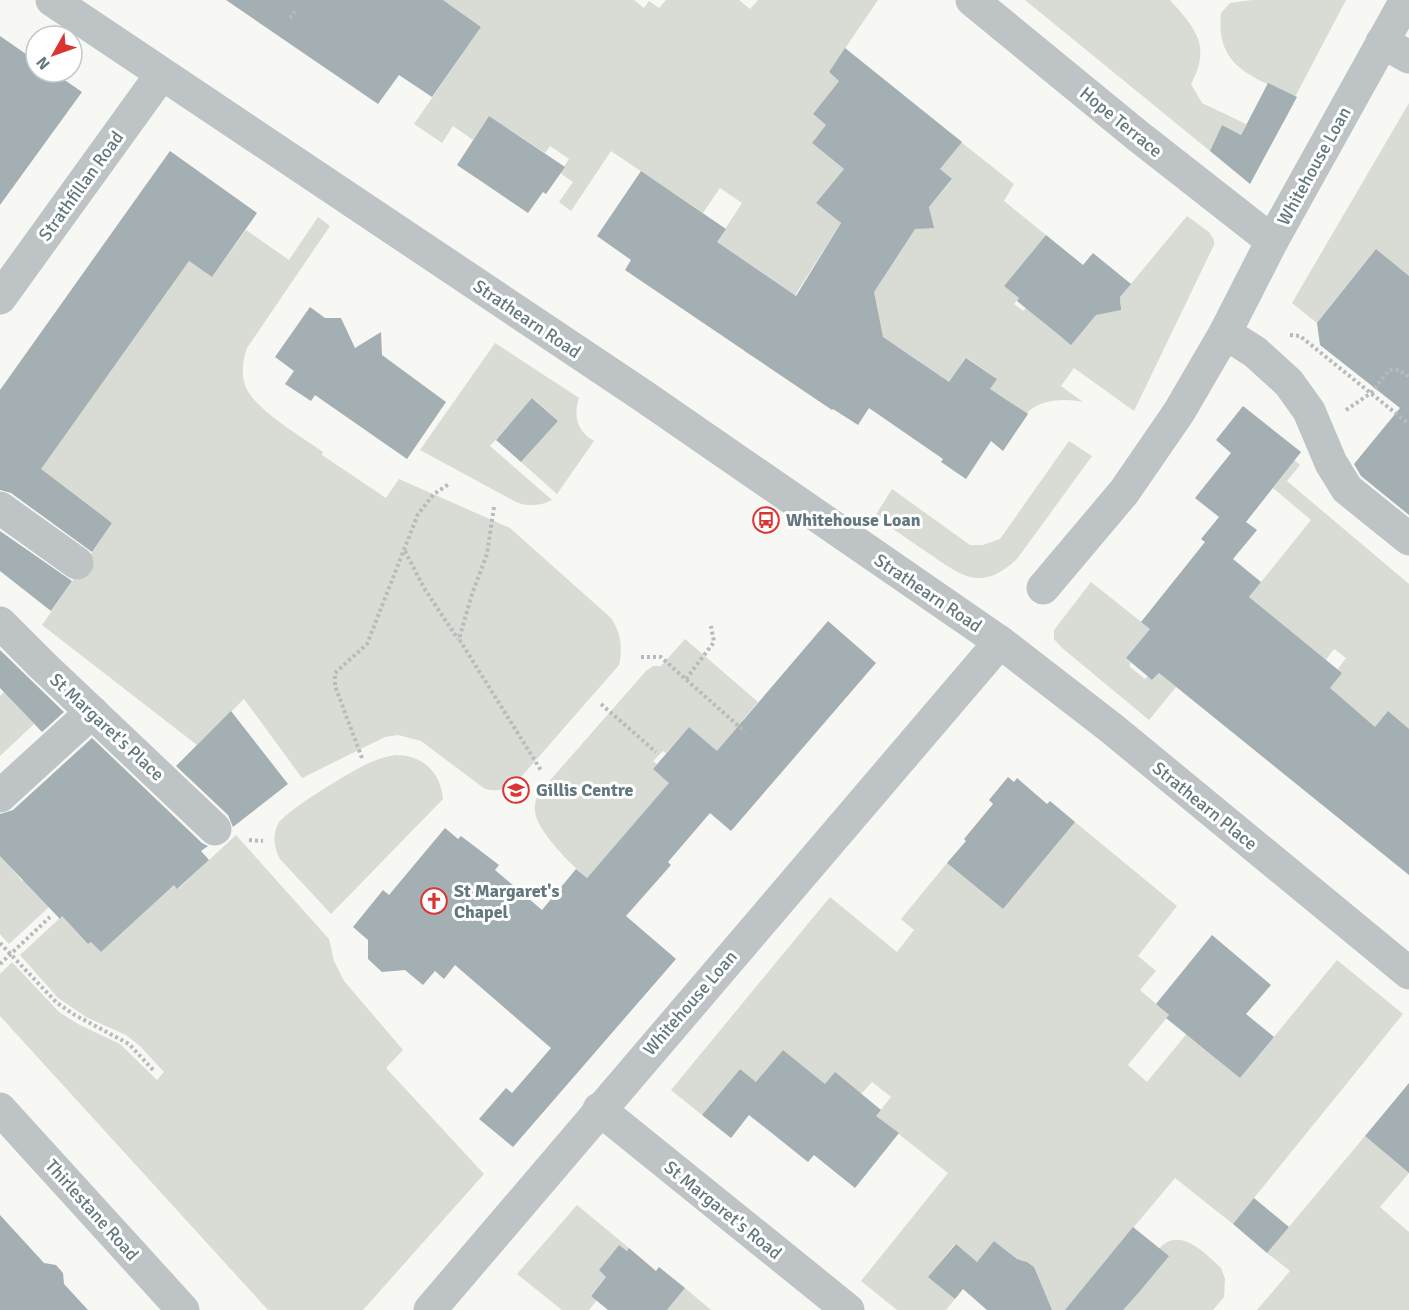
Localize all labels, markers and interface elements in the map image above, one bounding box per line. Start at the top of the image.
north arrow [24,24,84,84]
text: N [32,52,55,74]
street label: Hope Terrace [1075,82,1167,162]
street label: Whitehouse Loan [1272,103,1356,229]
street label: Strathfillan Road [34,127,128,245]
street label: Strathearn Road [469,275,585,363]
bus stop icon: Whitehouse Loan [751,505,781,535]
place label: Whitehouse Loan [786,509,921,531]
street label: Strathearn Road [870,549,986,637]
street label: St Margaret's Place [45,668,169,786]
street label: Strathearn Place [1148,757,1262,855]
school or university icon: Gillis Centre [501,775,531,805]
place label: Gillis Centre [536,779,634,801]
place label: St Margaret's Chapel [454,880,560,923]
church icon: St Margaret's Chapel [419,886,449,916]
street label: Whitehouse Loan [638,946,742,1060]
street label: Thirlestane Road [41,1155,143,1265]
street label: St Margaret's Road [660,1156,786,1264]

